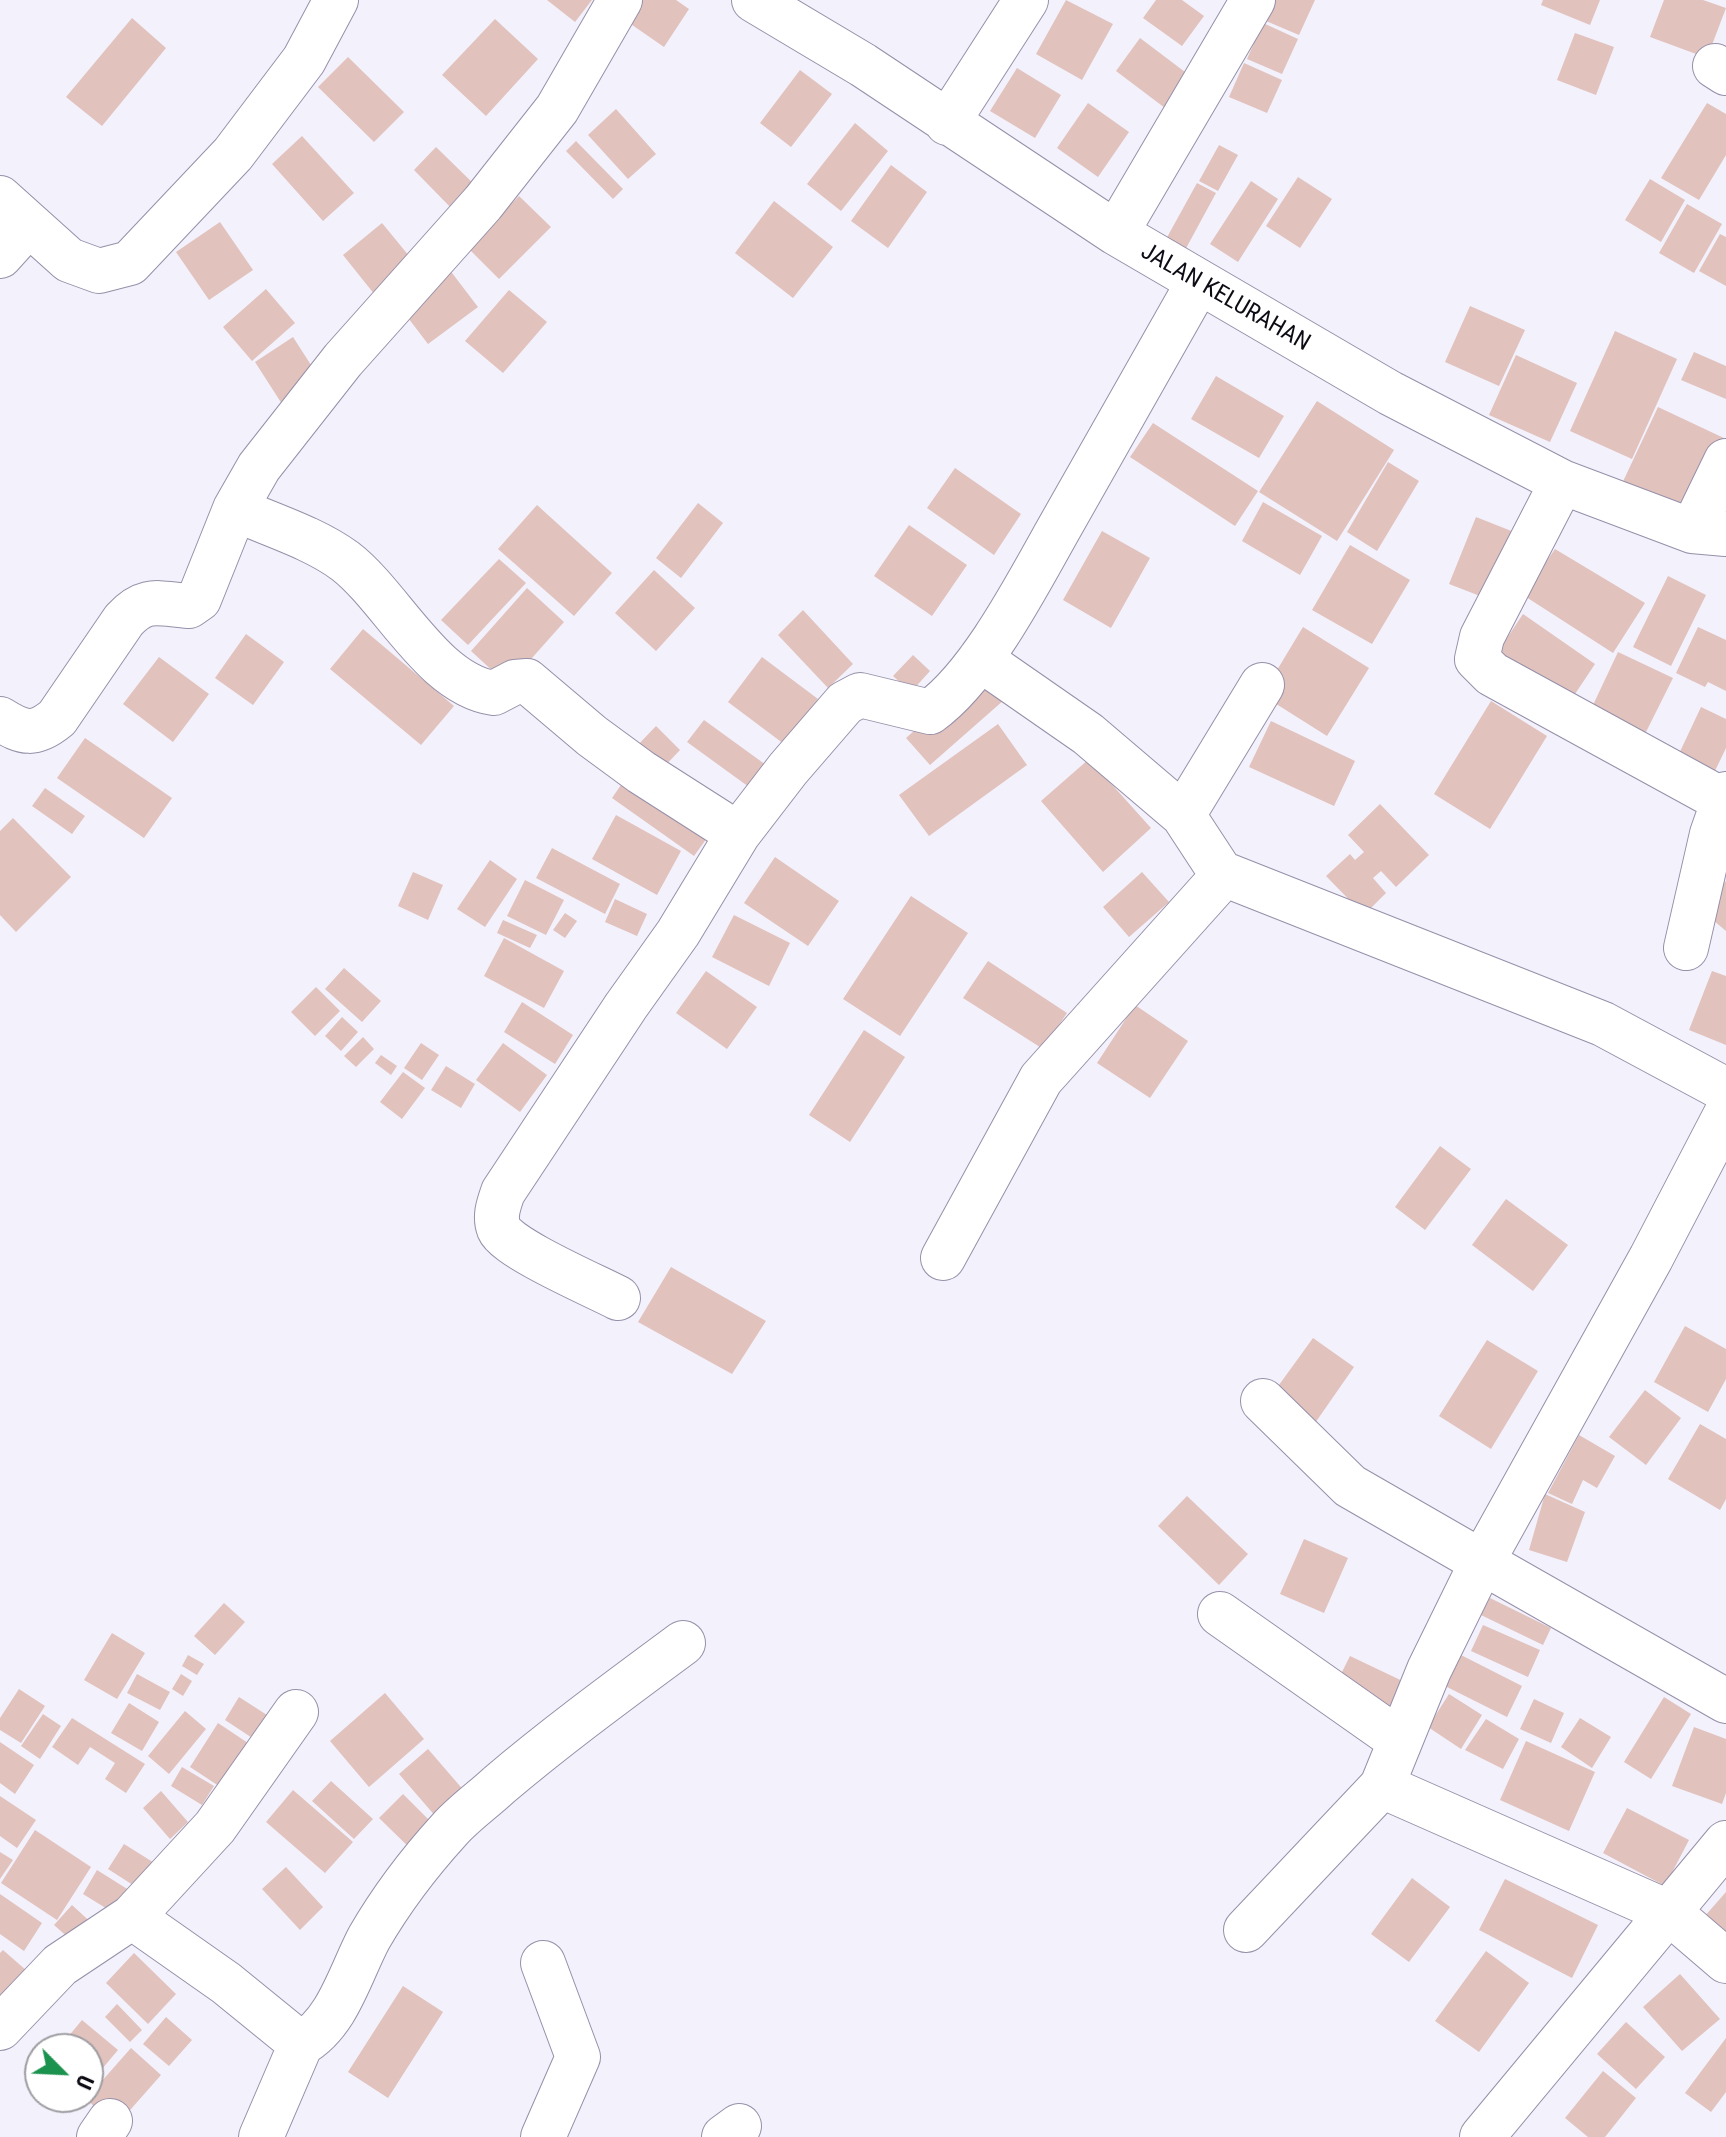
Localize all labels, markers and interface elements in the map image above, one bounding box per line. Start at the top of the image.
street label: JALAN KELURAHAN [1135,238,1315,358]
north arrow [24,2033,104,2113]
text: U [71,2071,99,2093]

